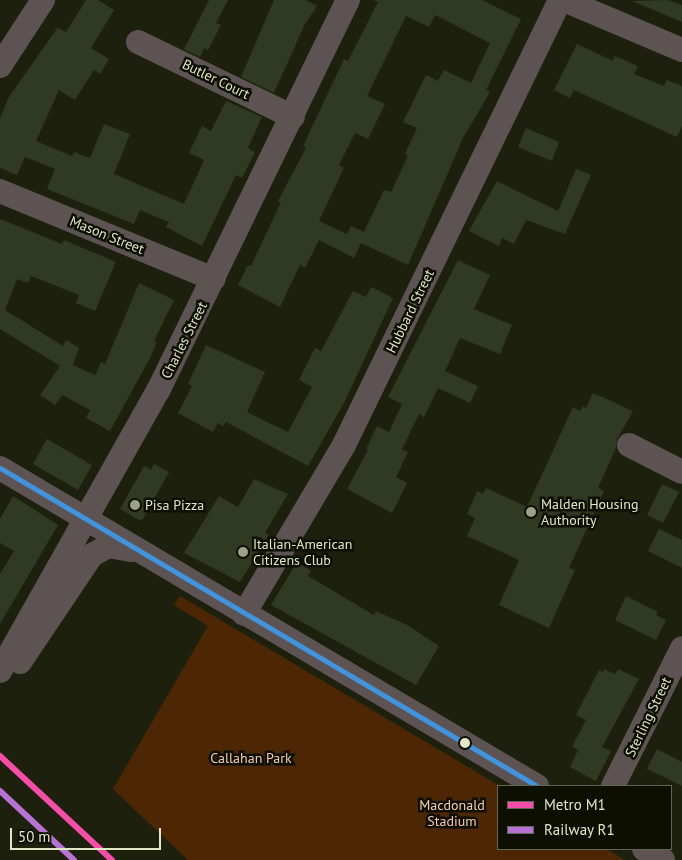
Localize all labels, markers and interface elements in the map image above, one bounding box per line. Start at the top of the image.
street label: Butler Court [180,56,252,102]
street label: Mason Street [67,212,147,258]
street label: Hubbard Street [383,267,437,355]
street label: Charles Street [157,299,211,381]
place label: Malden Housing Authority [541,496,638,528]
place label: Pisa Pizza [145,497,204,513]
marker: Pisa Pizza [129,499,141,511]
marker: Malden Housing Authority [525,506,537,518]
place label: Italian-American Citizens Club [253,536,352,568]
marker: Italian-American Citizens Club [237,546,249,558]
street label: Sterling Street [622,674,674,760]
unlabelled marker [460,738,470,748]
park label: Callahan Park [210,750,292,766]
legend [497,785,672,850]
text: Metro M1 [544,795,606,814]
park label: Macdonald Stadium [419,797,485,830]
scale bar [12,818,164,850]
text: Railway R1 [544,820,615,839]
text: 50 m [18,827,51,846]

